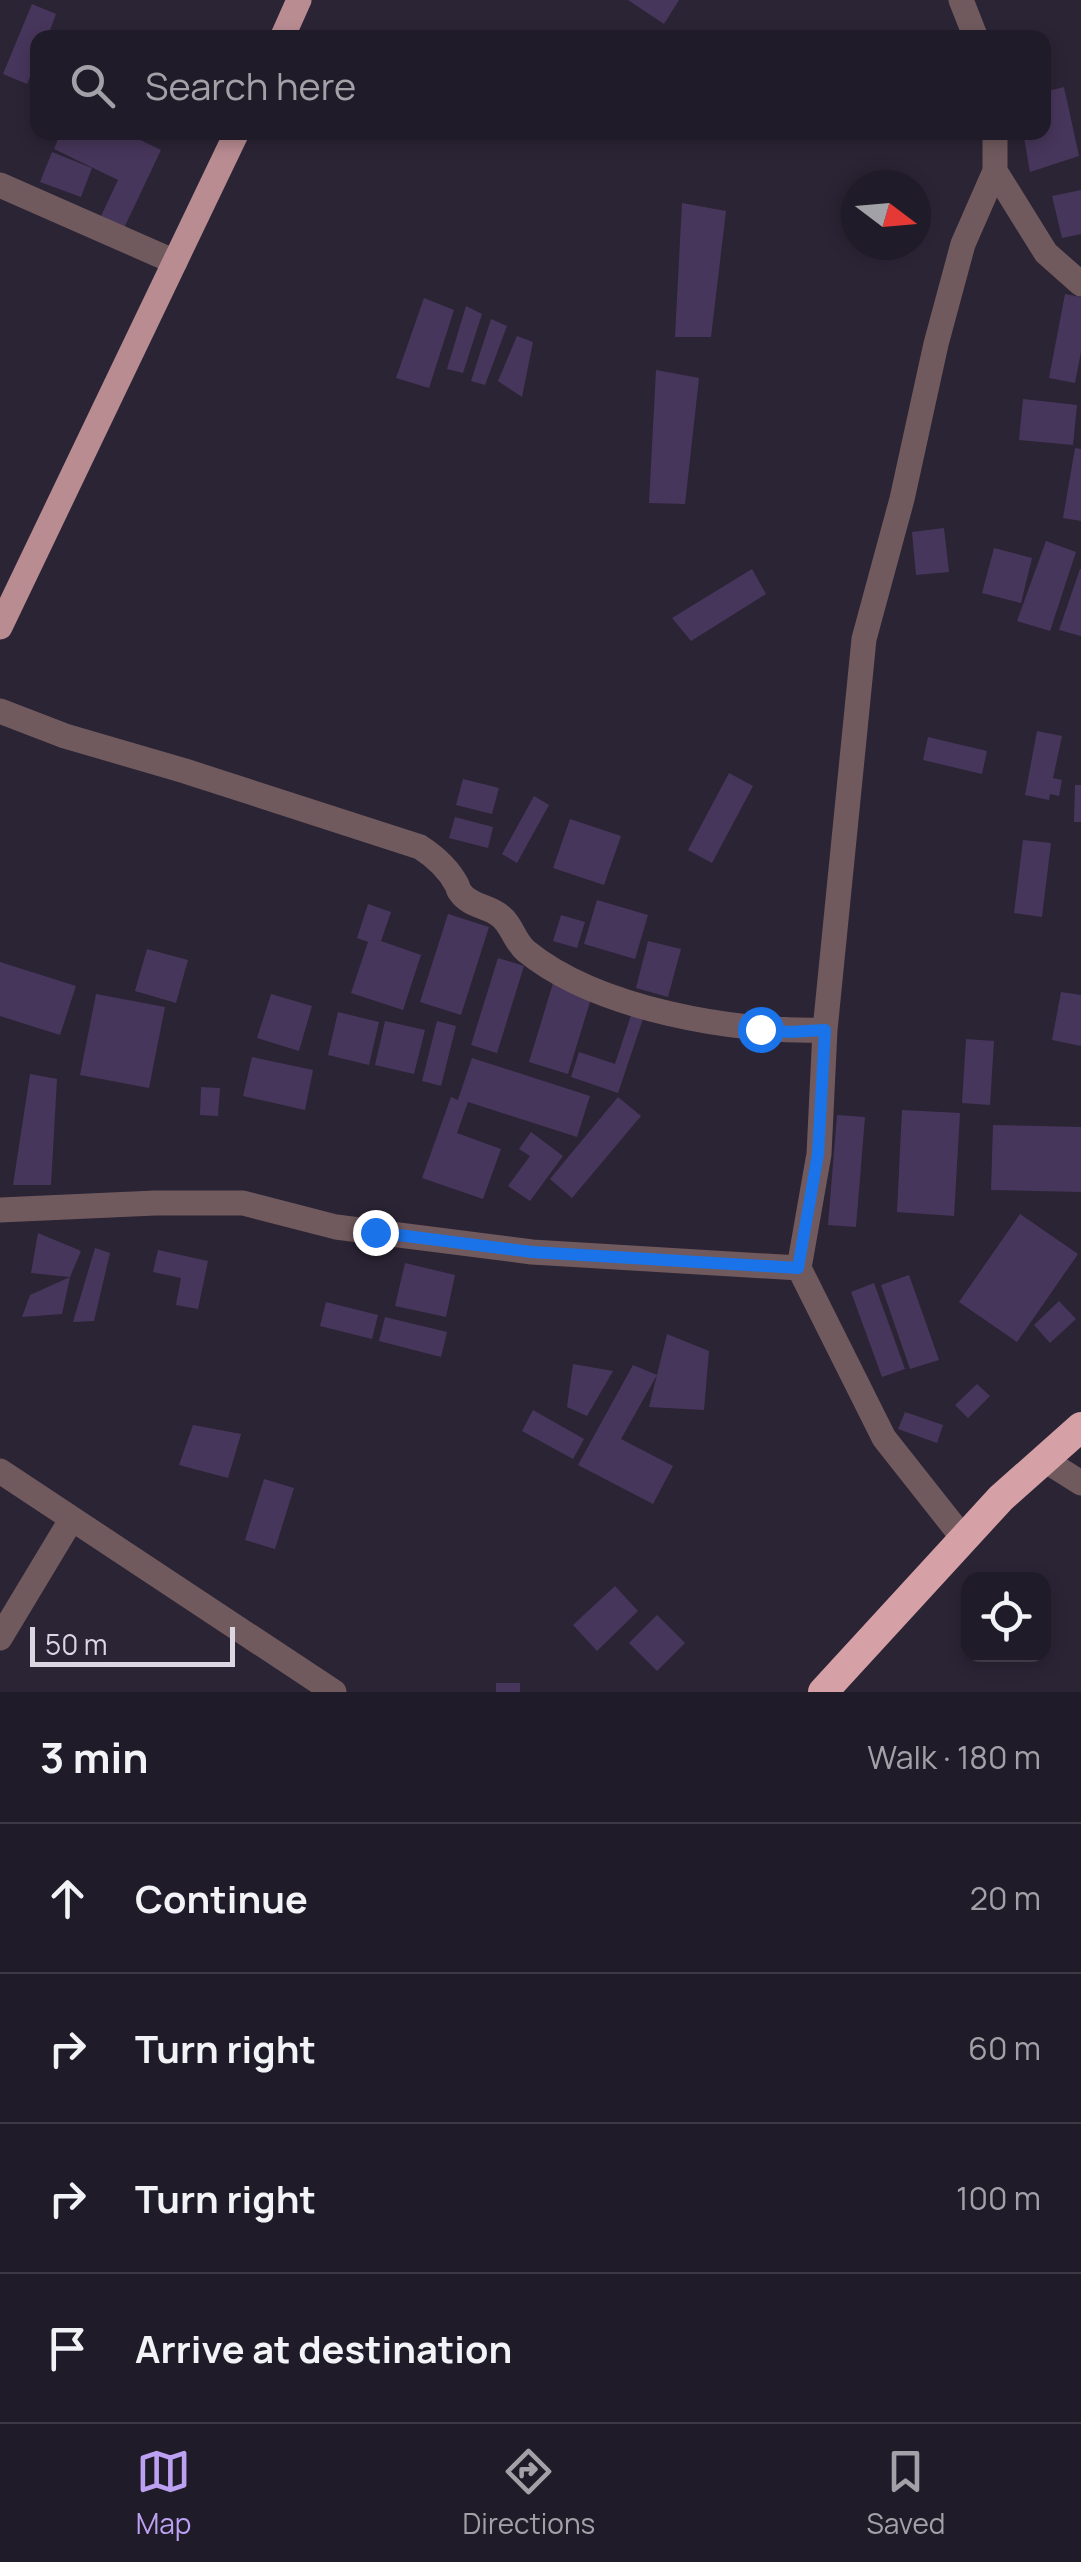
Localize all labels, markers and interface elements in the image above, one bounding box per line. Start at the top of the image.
search box [30,30,1051,140]
icon: search [65,58,120,113]
text: Search here [145,59,356,111]
north arrow [841,170,931,260]
route start [738,1007,784,1053]
route end [353,1210,399,1256]
map controls [961,1572,1051,1662]
button: locate [961,1572,1051,1662]
scale bar [30,1622,235,1666]
text: 50 m [45,1625,108,1663]
text: 3 min [40,1728,149,1786]
text: Walk · 180 m [867,1735,1041,1779]
icon: ahead [40,1871,95,1926]
text: Continue [135,1872,308,1924]
text: 20 m [970,1876,1041,1920]
icon: right [40,2021,95,2076]
text: Turn right [135,2022,316,2074]
text: 60 m [968,2026,1041,2070]
icon: right [40,2171,95,2226]
text: Turn right [135,2172,316,2224]
text: 100 m [956,2176,1041,2220]
icon: arrive [40,2321,95,2376]
text: Arrive at destination [135,2322,512,2374]
tab: Map [136,2444,191,2542]
tab: Directions [463,2444,595,2542]
tab: Saved [866,2444,945,2542]

